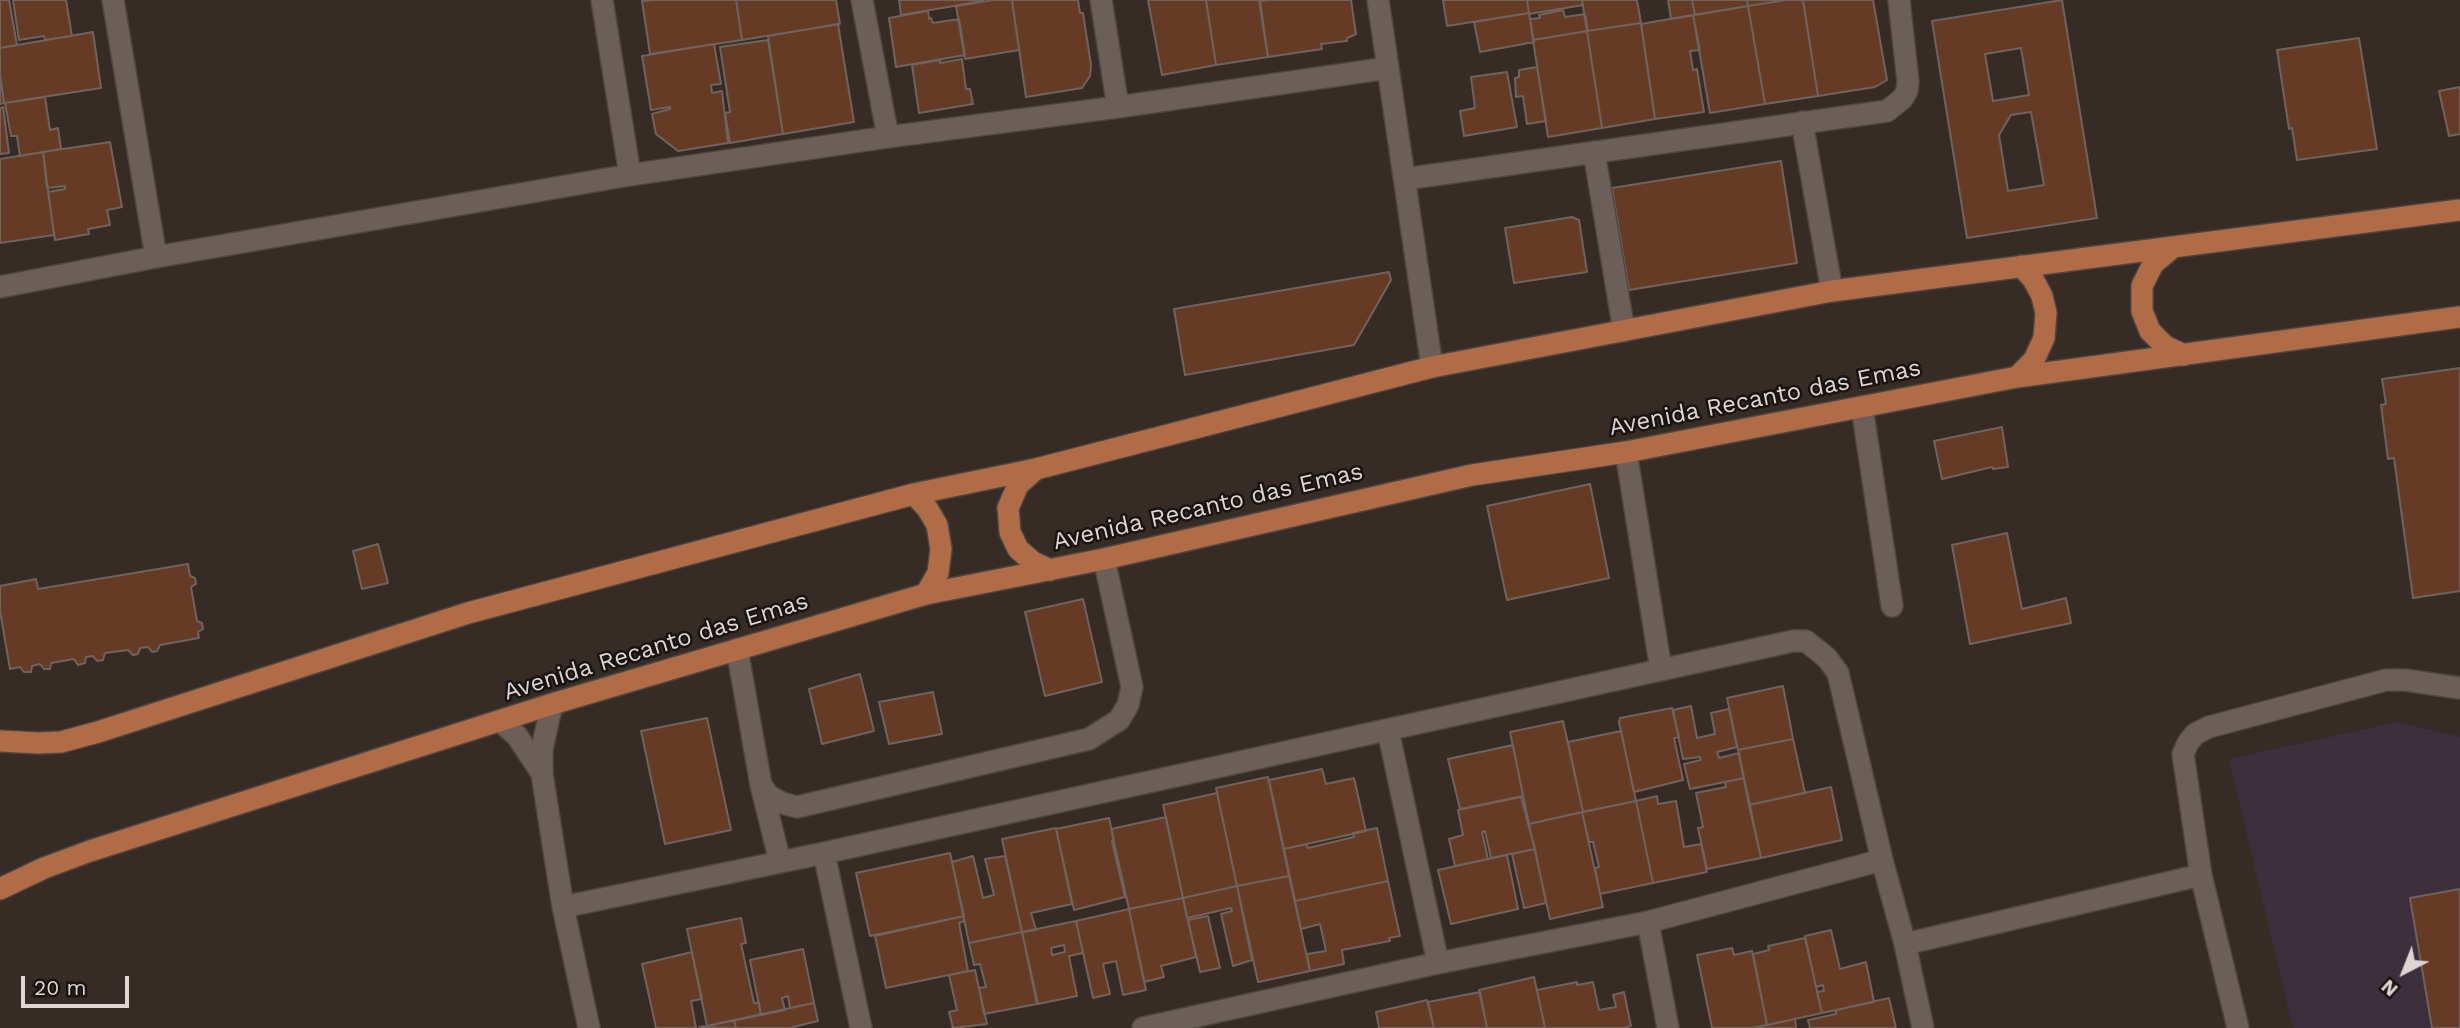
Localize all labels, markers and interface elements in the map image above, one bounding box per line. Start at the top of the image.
street label: Avenida Recanto das Emas [1607,354,1923,442]
street label: Avenida Recanto das Emas [1050,457,1366,557]
street label: Avenida Recanto das Emas [500,587,812,707]
north arrow [2369,937,2439,1007]
scale bar [24,962,133,1006]
text: 20 m [34,975,86,1000]
text: N [2377,975,2403,1001]

